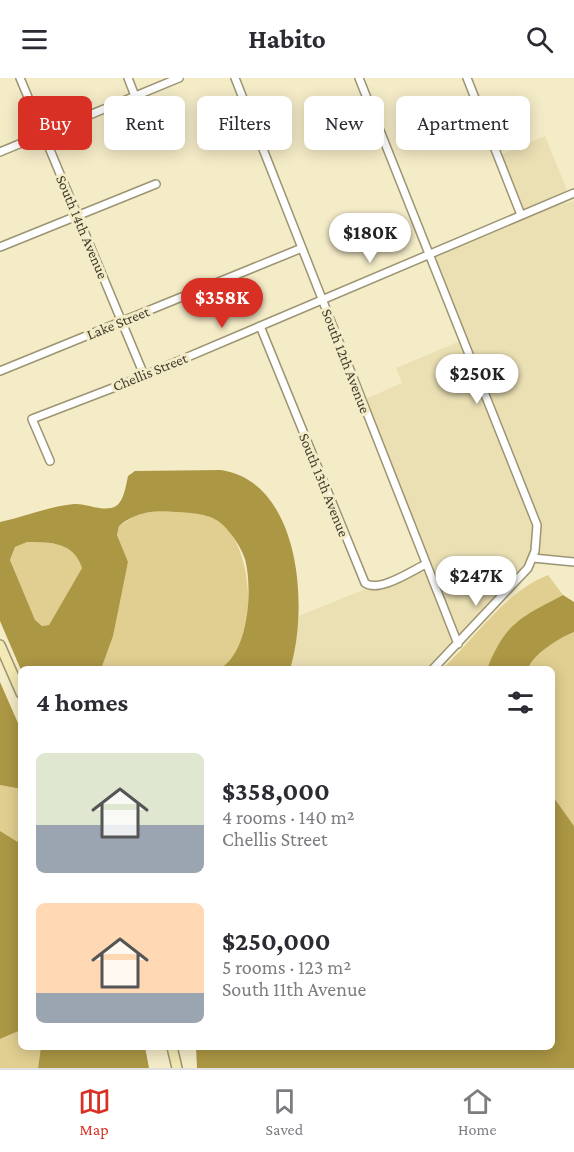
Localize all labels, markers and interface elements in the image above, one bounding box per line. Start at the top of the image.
icon: menu [18,23,51,56]
icon: search [523,23,556,56]
text: Habito [248,24,326,54]
chip: Buy [18,96,92,150]
chip: Rent [104,96,185,150]
chip: Filters [197,96,292,150]
chip: New [304,96,384,150]
chip: Apartment [396,96,530,150]
street label: South 14th Avenue [53,173,111,282]
pin: $180K [328,213,412,264]
text: $180K [343,221,397,243]
pin: $358K [180,278,264,329]
text: $358K [195,286,249,308]
street label: Lake Street [84,303,153,343]
street label: South 12th Avenue [319,307,373,416]
street label: Chellis Street [110,349,191,394]
pin: $250K [435,354,519,405]
text: $250K [450,362,504,384]
street label: South 13th Avenue [296,431,352,540]
pin: $247K [434,556,518,607]
text: $247K [450,564,502,586]
icon: filters [504,686,537,719]
text: 4 homes [36,688,128,717]
icon: home [84,777,156,849]
text: $358,000 [222,777,330,806]
text: 4 rooms · 140 m² [222,806,355,828]
text: Chellis Street [222,828,328,850]
icon: home [84,927,156,999]
text: $250,000 [222,927,331,956]
text: 5 rooms · 123 m² [222,956,351,978]
text: South 11th Avenue [222,978,366,1000]
tab: Map [78,1085,111,1138]
tab: Saved [266,1085,303,1138]
tab: Home [458,1085,496,1138]

